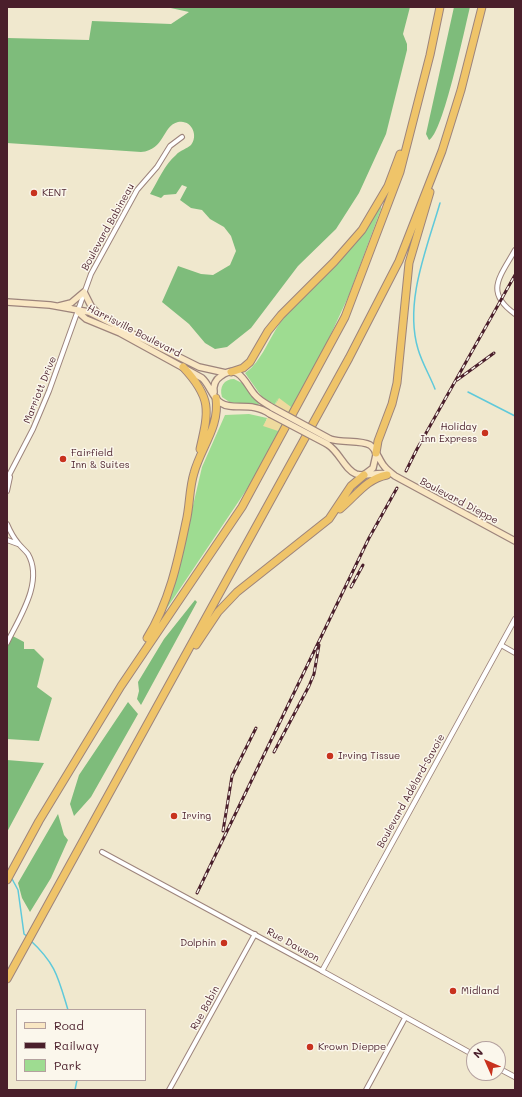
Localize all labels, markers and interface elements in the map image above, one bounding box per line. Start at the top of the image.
street label: Boulevard Babineau [79,181,137,273]
place label: KENT [42,187,67,199]
marker: KENT [29,188,39,198]
street label: Harrisville Boulevard [85,302,183,360]
street label: Marriott Drive [21,355,59,425]
place label: Holiday Inn Express [420,421,477,444]
marker: Holiday Inn Express [480,428,490,438]
place label: Fairfield Inn & Suites [71,447,130,470]
marker: Fairfield Inn & Suites [58,454,68,464]
street label: Boulevard Dieppe [418,475,500,527]
street label: Boulevard Adélard-Savoie [375,732,447,850]
place label: Irving Tissue [338,750,400,762]
marker: Irving Tissue [325,751,335,761]
place label: Irving [182,810,211,822]
marker: Irving [169,811,179,821]
street label: Rue Dawson [265,926,321,964]
place label: Dolphin [180,937,216,949]
marker: Dolphin [219,938,229,948]
street label: Rue Babin [188,984,222,1032]
place label: Midland [461,985,499,997]
marker: Midland [448,986,458,996]
legend [16,1009,146,1081]
text: Road [54,1017,84,1033]
text: Railway [54,1037,99,1053]
place label: Krown Dieppe [318,1041,386,1053]
north arrow [466,1041,506,1081]
marker: Krown Dieppe [305,1042,315,1052]
text: N [470,1045,486,1061]
text: Park [54,1057,81,1073]

